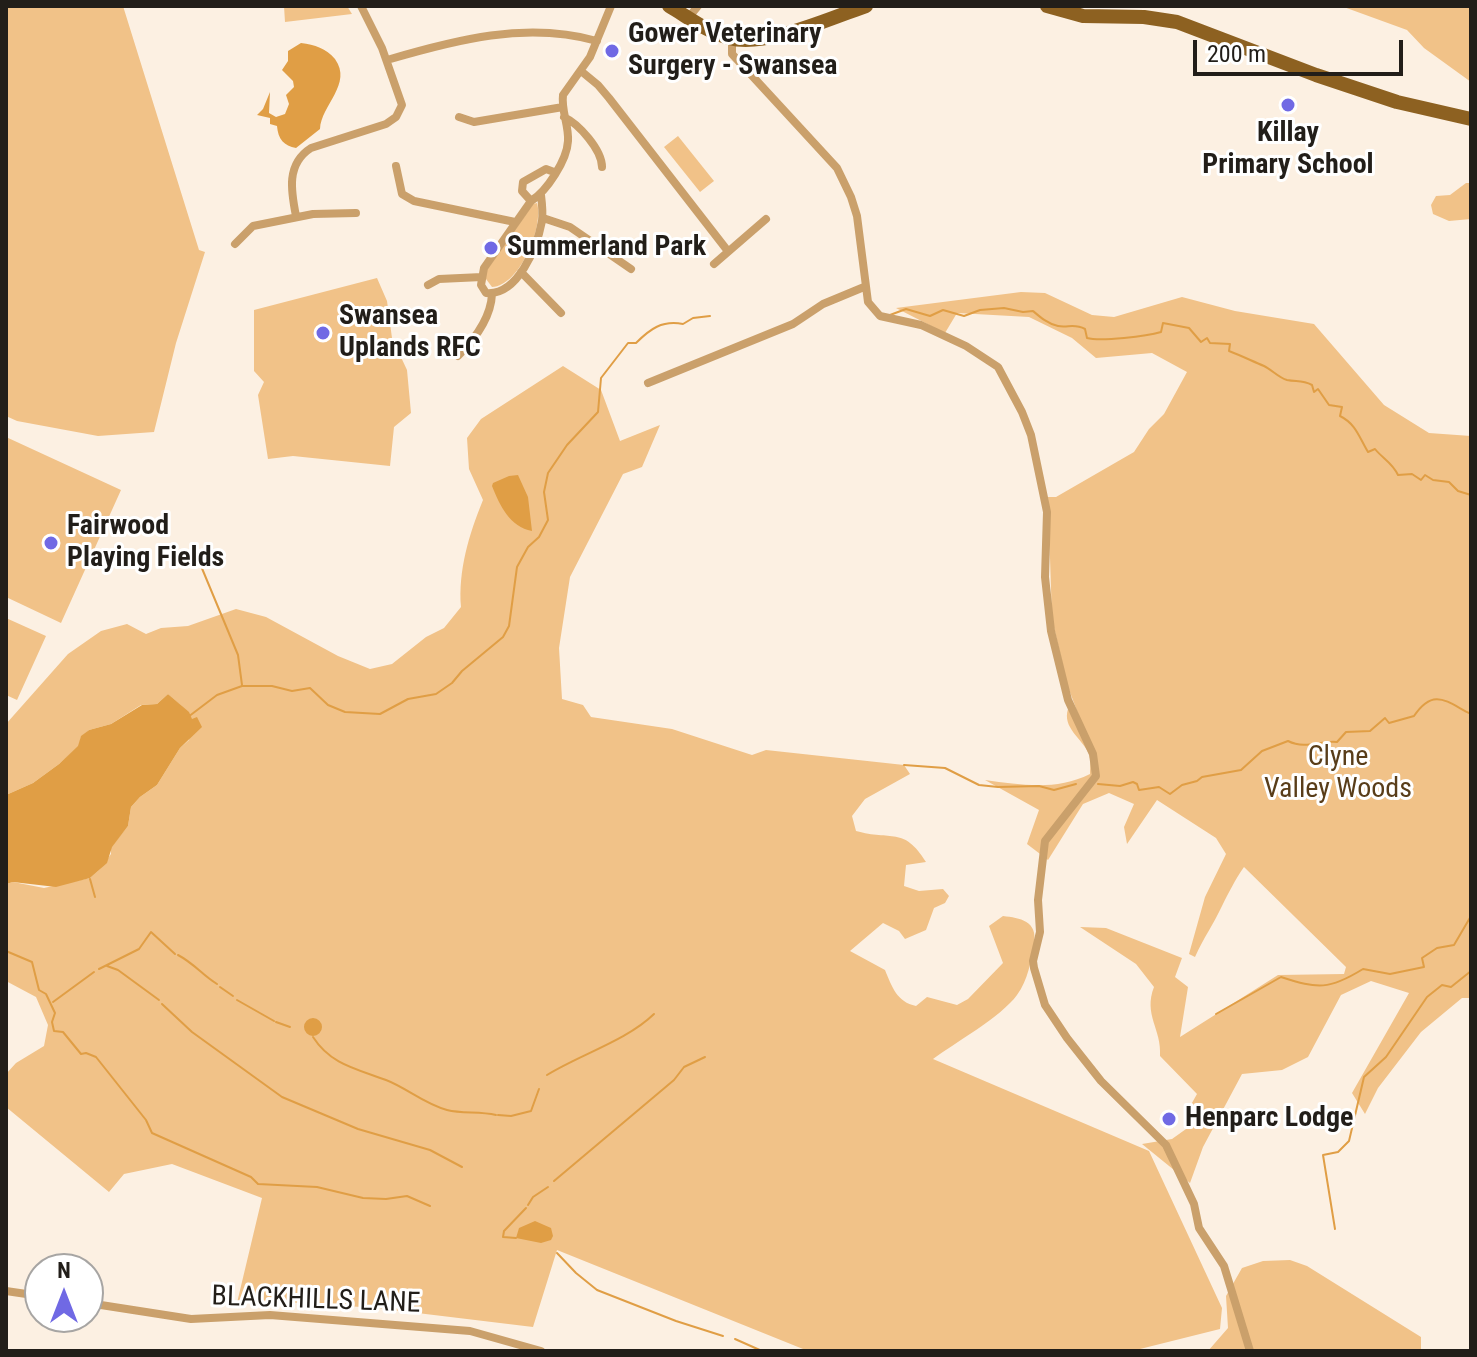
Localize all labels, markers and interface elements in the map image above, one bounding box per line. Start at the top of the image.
place label: Gower Veterinary Surgery - Swansea [628,18,837,84]
scale bar [1197,24,1407,74]
text: 200 m [1207,40,1266,68]
marker: Gower Veterinary Surgery - Swansea [603,42,621,60]
marker: Killay Primary School [1279,96,1297,114]
place label: Killay Primary School [1202,117,1374,183]
place label: Summerland Park [507,231,706,265]
marker: Summerland Park [482,239,500,257]
place label: Swansea Uplands RFC [339,300,481,366]
marker: Swansea Uplands RFC [314,324,332,342]
place label: Fairwood Playing Fields [67,510,224,576]
marker: Fairwood Playing Fields [42,534,60,552]
park label: Clyne Valley Woods [1264,741,1412,807]
place label: Henparc Lodge [1185,1102,1353,1136]
marker: Henparc Lodge [1160,1110,1178,1128]
north arrow [24,1253,104,1333]
text: N [57,1258,71,1283]
street label: BLACKHILLS LANE [211,1281,421,1321]

